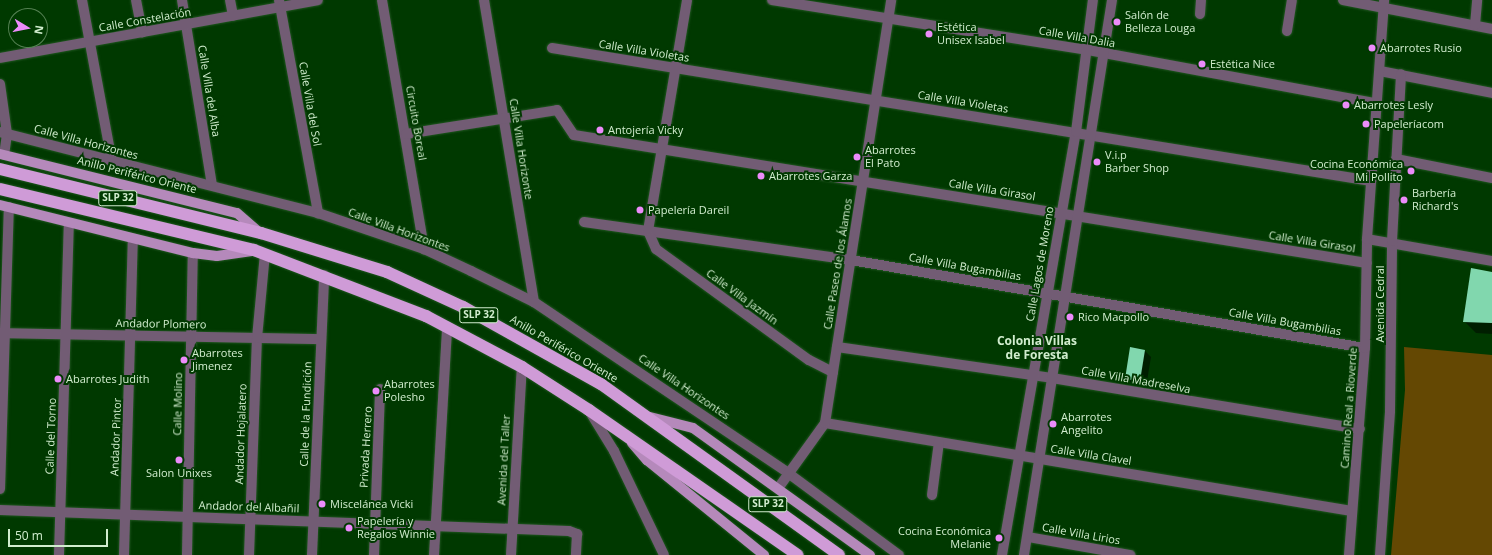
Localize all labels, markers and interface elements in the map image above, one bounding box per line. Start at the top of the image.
street label: Calle Constelación [98,5,192,35]
north arrow [8,8,48,48]
place label: Salón de Belleza Louga [1125,9,1195,35]
marker: Salón de Belleza Louga [1112,17,1122,27]
place label: Estética Unisex Isabel [937,21,1005,47]
text: N [31,24,47,36]
street label: Calle Villa Dalia [1038,24,1116,50]
marker: Estética Unisex Isabel [924,29,934,39]
street label: Calle Villa Violetas [598,37,690,65]
place label: Abarrotes Rusio [1380,41,1462,55]
marker: Abarrotes Rusio [1367,43,1377,53]
street label: Calle Villa del Alba [195,44,223,138]
place label: Estética Nice [1210,57,1275,71]
marker: Estética Nice [1197,59,1207,69]
street label: Calle Villa del Sol [296,61,324,147]
street label: Circuito Boreal [403,85,429,161]
street label: Calle Villa Violetas [917,88,1009,116]
street label: Calle Villa Horizonte [506,98,536,200]
place label: Abarrotes Lesly [1354,98,1433,112]
marker: Abarrotes Lesly [1341,100,1351,110]
place label: Papeleríacom [1374,117,1444,131]
marker: Papeleríacom [1361,119,1371,129]
street label: Calle Villa Horizontes [32,122,140,162]
place label: Antojería Vicky [608,123,683,137]
marker: Antojería Vicky [595,125,605,135]
place label: Abarrotes El Pato [865,144,916,170]
place label: V.i.p Barber Shop [1105,149,1169,175]
marker: Abarrotes El Pato [852,152,862,162]
street label: Anillo Periférico Oriente [76,154,198,196]
marker: V.i.p Barber Shop [1092,157,1102,167]
place label: Cocina Económica Mi Pollito [1310,158,1403,184]
marker: Cocina Económica Mi Pollito [1406,166,1416,176]
place label: Abarrotes Garza [769,169,852,183]
marker: Abarrotes Garza [756,171,766,181]
street label: Calle Villa Girasol [948,177,1036,203]
place label: Barbería Richard's [1412,187,1459,213]
road number: SLP 32 [98,190,138,206]
marker: Barbería Richard's [1399,195,1409,205]
street label: Calle Paseo de los Álamos [821,198,855,330]
place label: Papelería Dareil [648,203,729,217]
street label: Calle Villa Horizontes [346,205,452,255]
marker: Papelería Dareil [635,205,645,215]
street label: Calle Lagos de Moreno [1023,205,1057,323]
street label: Calle Villa Girasol [1268,229,1356,255]
street label: Calle Villa Bugambilias [908,251,1022,283]
street label: Avenida Cedral [1373,265,1387,343]
street label: Calle Villa Jazmín [704,267,780,327]
street label: Calle Villa Bugambilias [1228,306,1342,338]
road number: SLP 32 [459,307,499,323]
place label: Rico Macpollo [1078,310,1149,324]
marker: Rico Macpollo [1065,312,1075,322]
street label: Anillo Periférico Oriente [508,313,620,385]
street label: Andador Plomero [116,317,206,331]
district label: Colonia Villas de Foresta [997,334,1077,362]
place label: Abarrotes Jimenez [192,347,243,373]
street label: Camino Real a Rioverde [1338,347,1360,469]
street label: Calle Villa Horizontes [636,352,732,422]
marker: Abarrotes Jimenez [179,355,189,365]
street label: Calle de la Fundición [298,361,314,467]
street label: Calle Villa Madreselva [1080,364,1192,396]
place label: Abarrotes Judith [66,372,149,386]
street label: Calle Molino [171,372,185,436]
marker: Abarrotes Judith [53,374,63,384]
place label: Abarrotes Polesho [384,378,435,404]
street label: Andador Hojalatero [233,383,249,485]
marker: Abarrotes Polesho [371,386,381,396]
street label: Calle del Torno [43,397,59,475]
street label: Andador Pintor [108,398,124,476]
street label: Privada Herrero [357,406,375,488]
place label: Abarrotes Angelito [1061,411,1112,437]
street label: Avenida del Taller [495,414,513,506]
marker: Abarrotes Angelito [1048,419,1058,429]
street label: Calle Villa Clavel [1050,442,1132,468]
marker: Salon Unixes [174,455,184,465]
place label: Salon Unixes [146,466,212,480]
road number: SLP 32 [748,496,788,512]
place label: Miscelánea Vicki [330,497,413,511]
street label: Andador del Albañil [198,499,300,515]
marker: Miscelánea Vicki [317,499,327,509]
place label: Papelería y Regalos Winnie [357,515,435,541]
scale bar [10,521,110,547]
street label: Calle Villa Lirios [1041,521,1121,547]
marker: Papelería y Regalos Winnie [344,523,354,533]
place label: Cocina Económica Melanie [898,525,991,551]
text: 50 m [15,527,43,544]
marker: Cocina Económica Melanie [994,533,1004,543]

